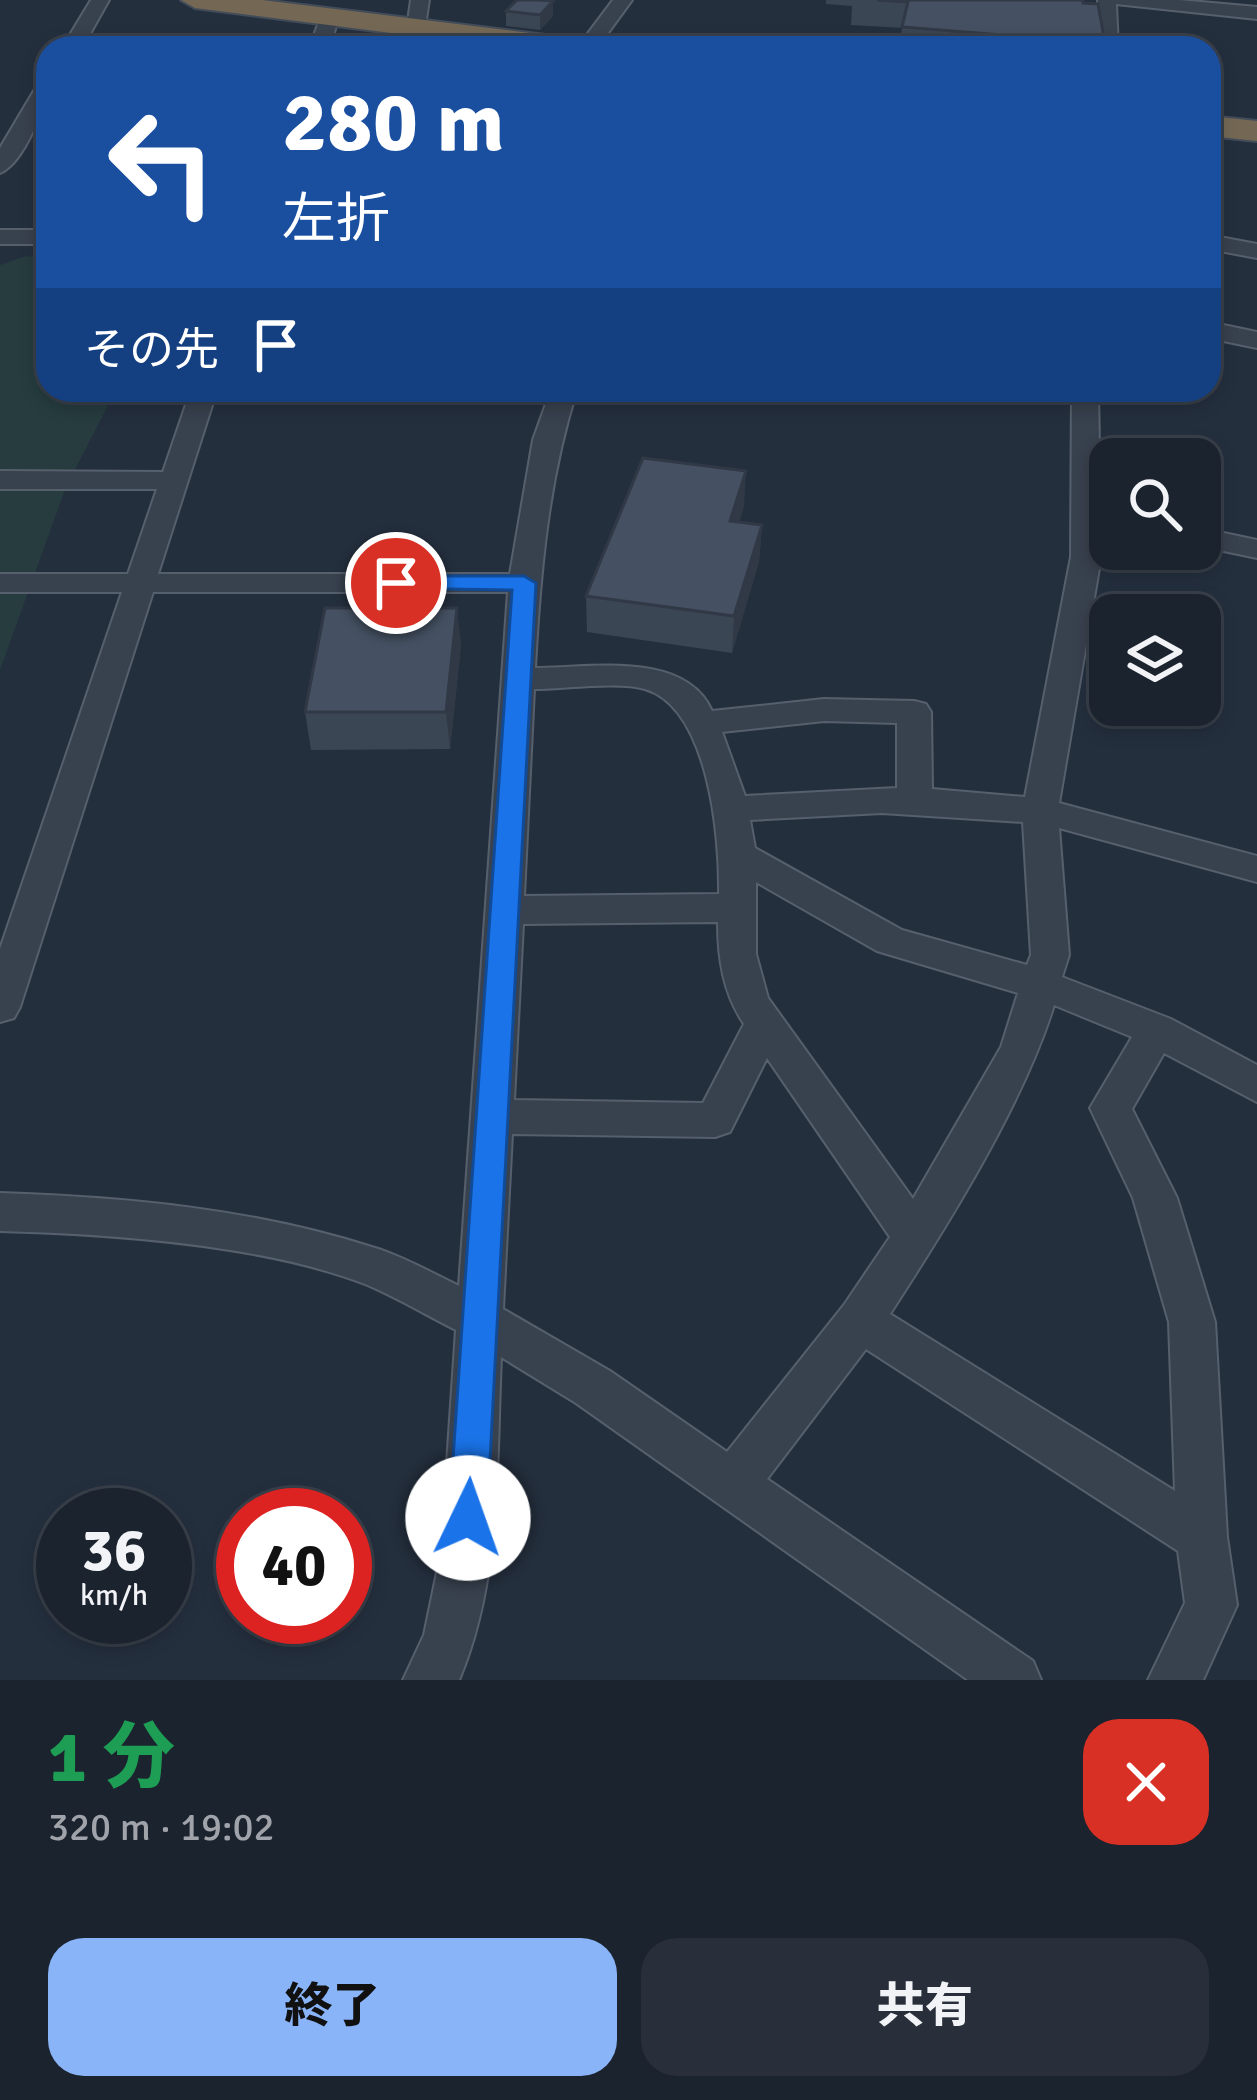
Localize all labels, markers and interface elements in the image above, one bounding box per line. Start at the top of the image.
text: 280 m [282,71,504,175]
icon: left [84,84,240,240]
text: 左折 [282,186,390,253]
icon: arrive [243,312,309,378]
text: その先 [84,323,219,378]
map controls [1089,438,1221,726]
button: search [1089,438,1221,570]
pin [345,532,447,634]
icon: arrive [363,550,429,616]
button: layers [1089,594,1221,726]
position arrow [405,1455,531,1581]
speed limit sign: 40 [216,1488,372,1644]
text: 36 [82,1514,146,1588]
text: km/h [80,1577,148,1614]
text: 1 分 [48,1713,175,1802]
button: close [1083,1719,1209,1845]
text: 320 m · 19:02 [48,1803,275,1851]
button: 終了 [48,1938,617,2076]
button: 共有 [641,1938,1209,2076]

